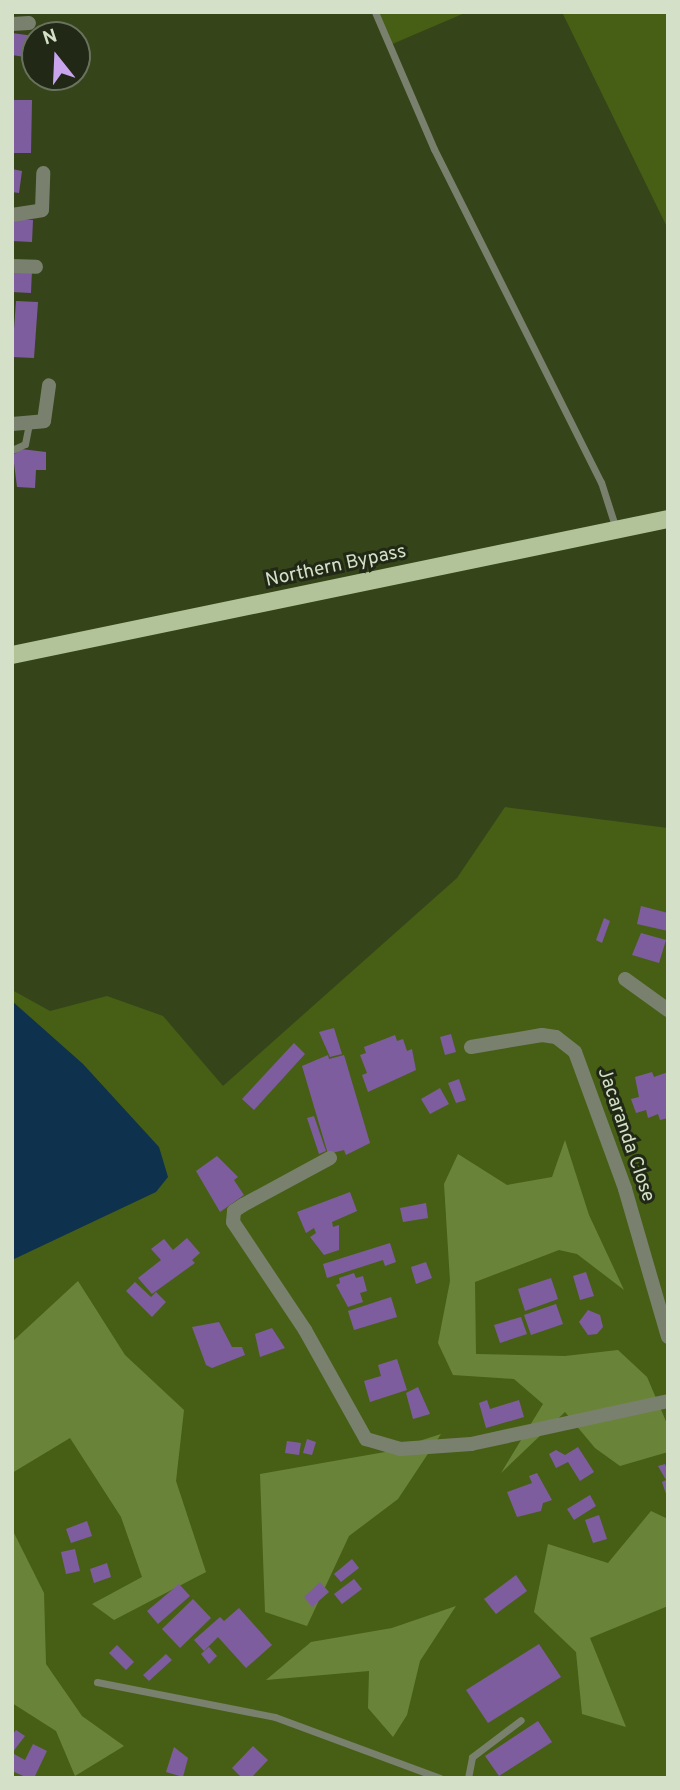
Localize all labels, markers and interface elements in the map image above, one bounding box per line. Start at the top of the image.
north arrow [21,21,91,91]
text: N [40,24,60,51]
street label: Northern Bypass [264,541,408,593]
street label: Jacaranda Close [591,1065,659,1205]

